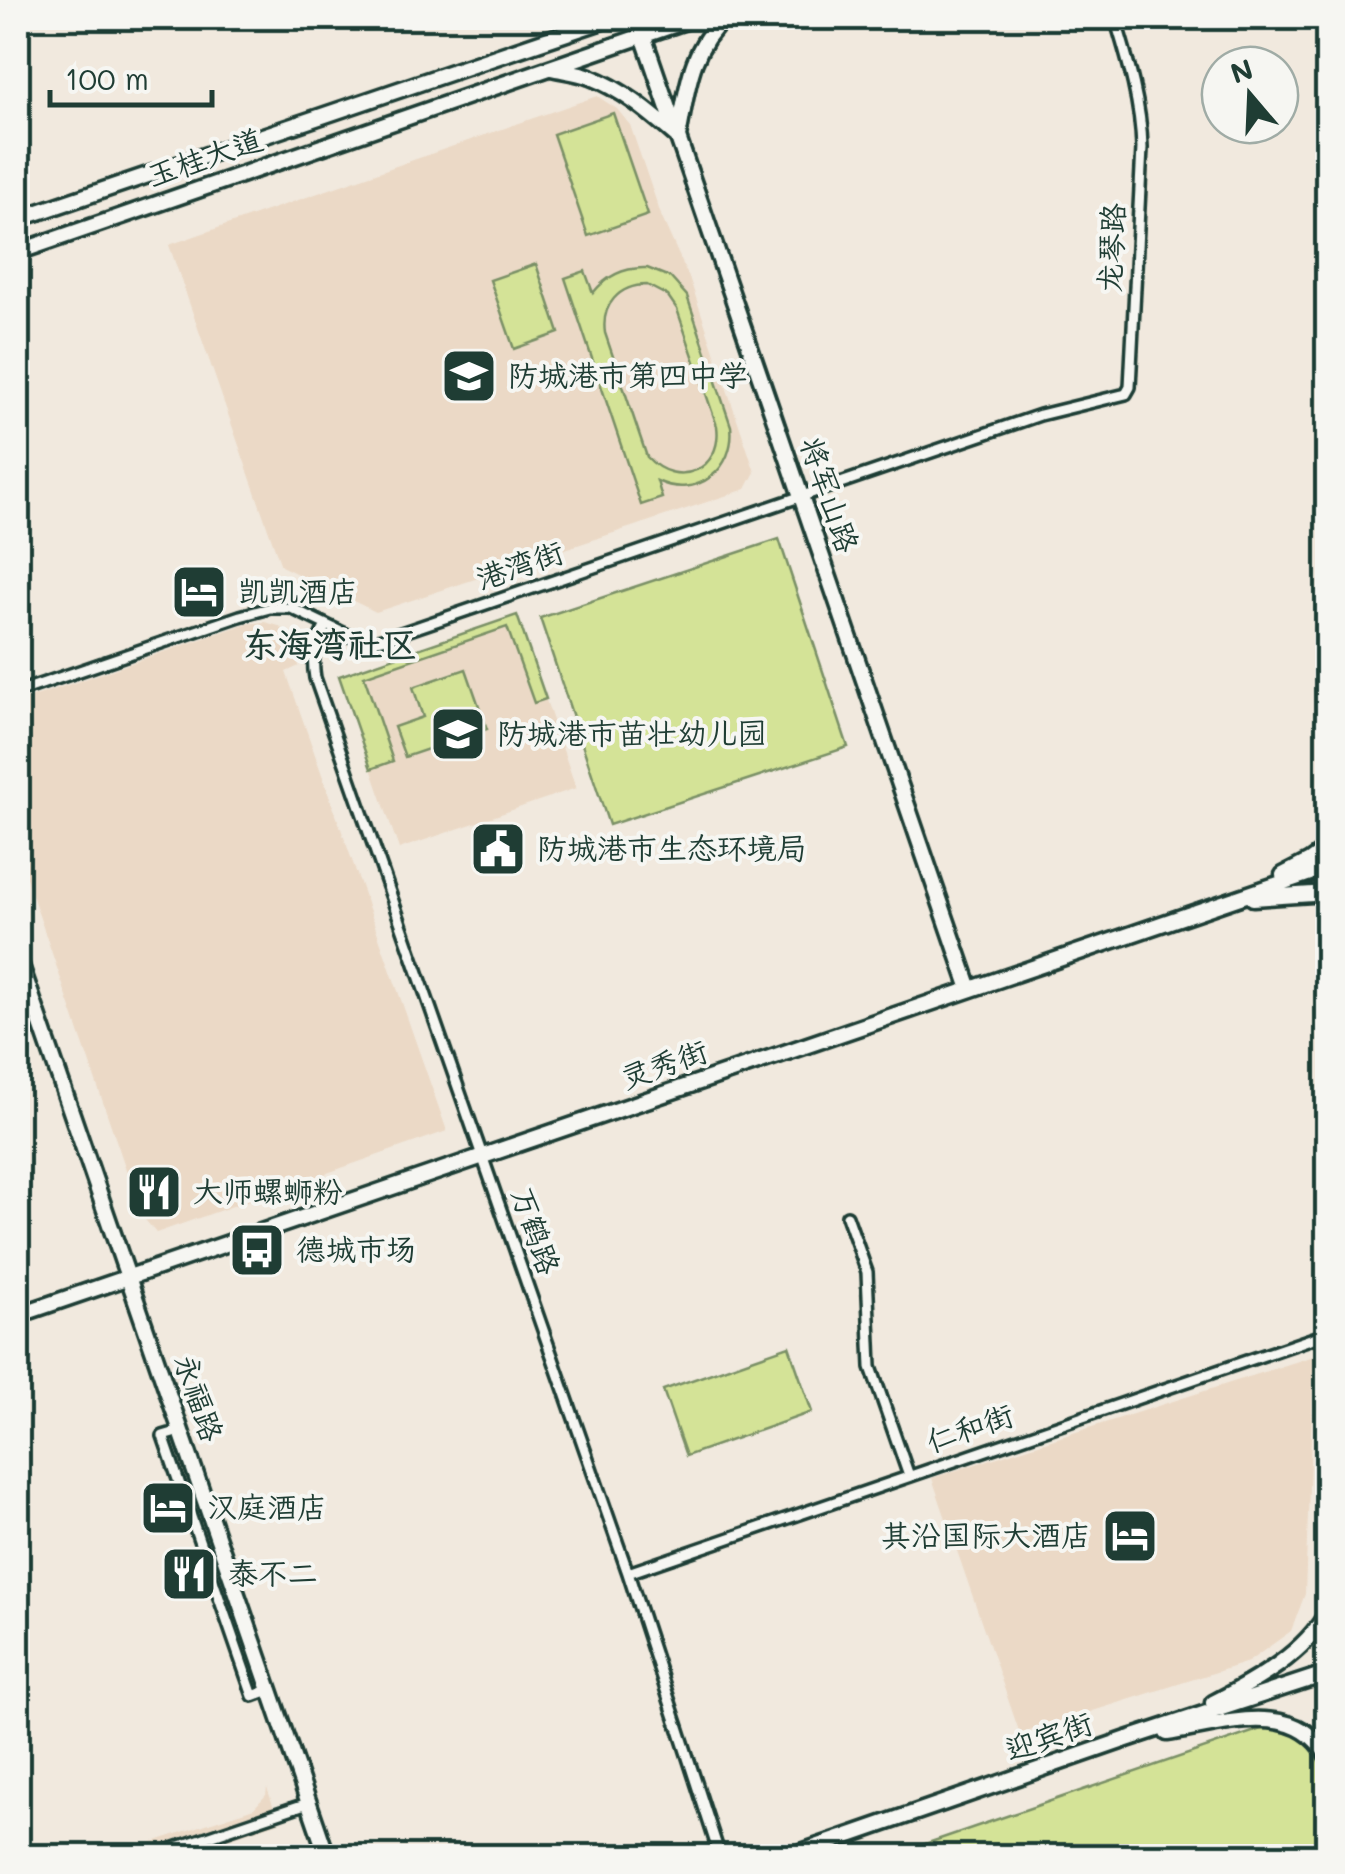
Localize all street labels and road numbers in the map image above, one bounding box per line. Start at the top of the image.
street label: 玉桂大道 [141,118,268,195]
street label: 龙琴路 [1088,202,1132,294]
street label: 将军山路 [792,431,869,558]
street label: 港湾街 [470,531,568,598]
street label: 灵秀街 [614,1030,712,1097]
street label: 万鹤路 [503,1181,570,1279]
street label: 永福路 [166,1348,233,1446]
street label: 仁和街 [920,1394,1018,1461]
street label: 迎宾街 [999,1702,1097,1769]

